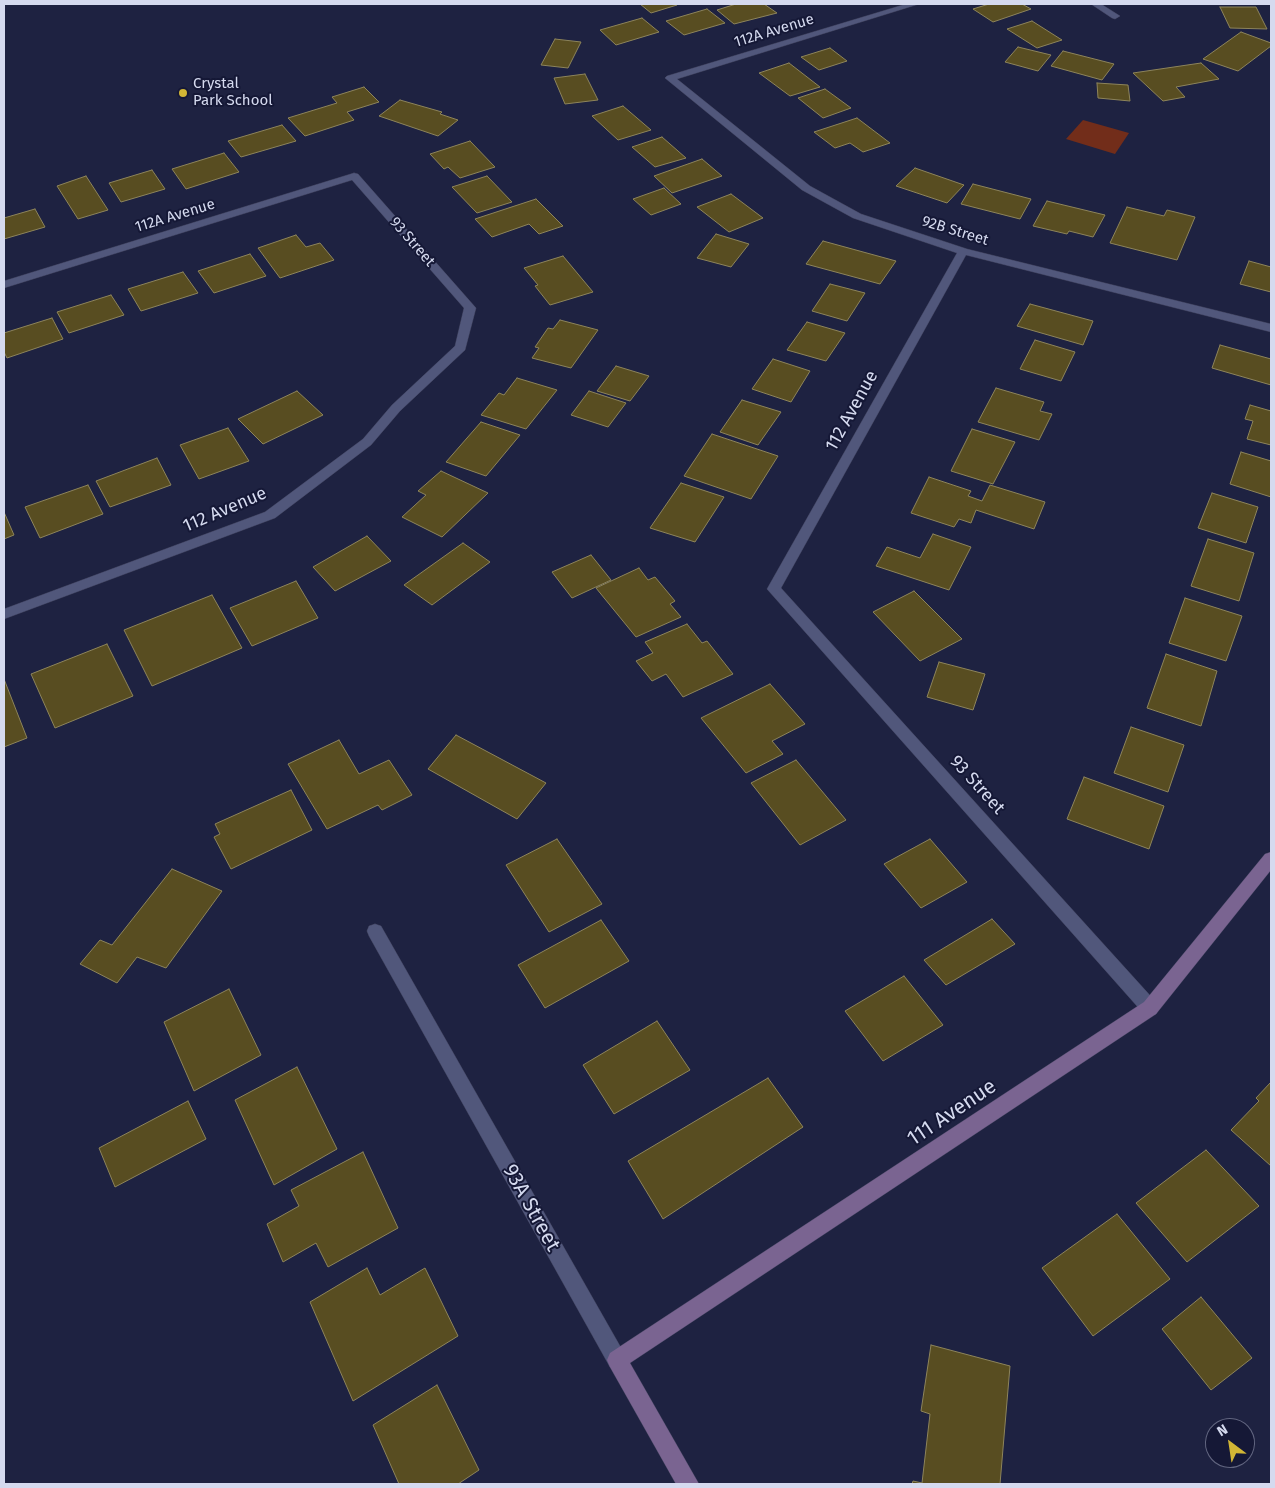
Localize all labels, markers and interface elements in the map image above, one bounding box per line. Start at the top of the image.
street label: 112A Avenue [732,10,816,52]
place label: Crystal Park School [193,75,273,110]
marker: Crystal Park School [177,87,189,99]
street label: 112A Avenue [133,195,217,237]
street label: 92B Street [919,212,991,250]
street label: 93 Street [386,214,438,270]
street label: 112 Avenue [821,367,883,455]
street label: 112 Avenue [180,483,270,537]
street label: 93 Street [945,751,1009,819]
street label: 111 Avenue [903,1074,1001,1152]
street label: 93A Street [497,1160,565,1256]
north arrow [1205,1418,1255,1468]
text: N [1214,1421,1231,1440]

